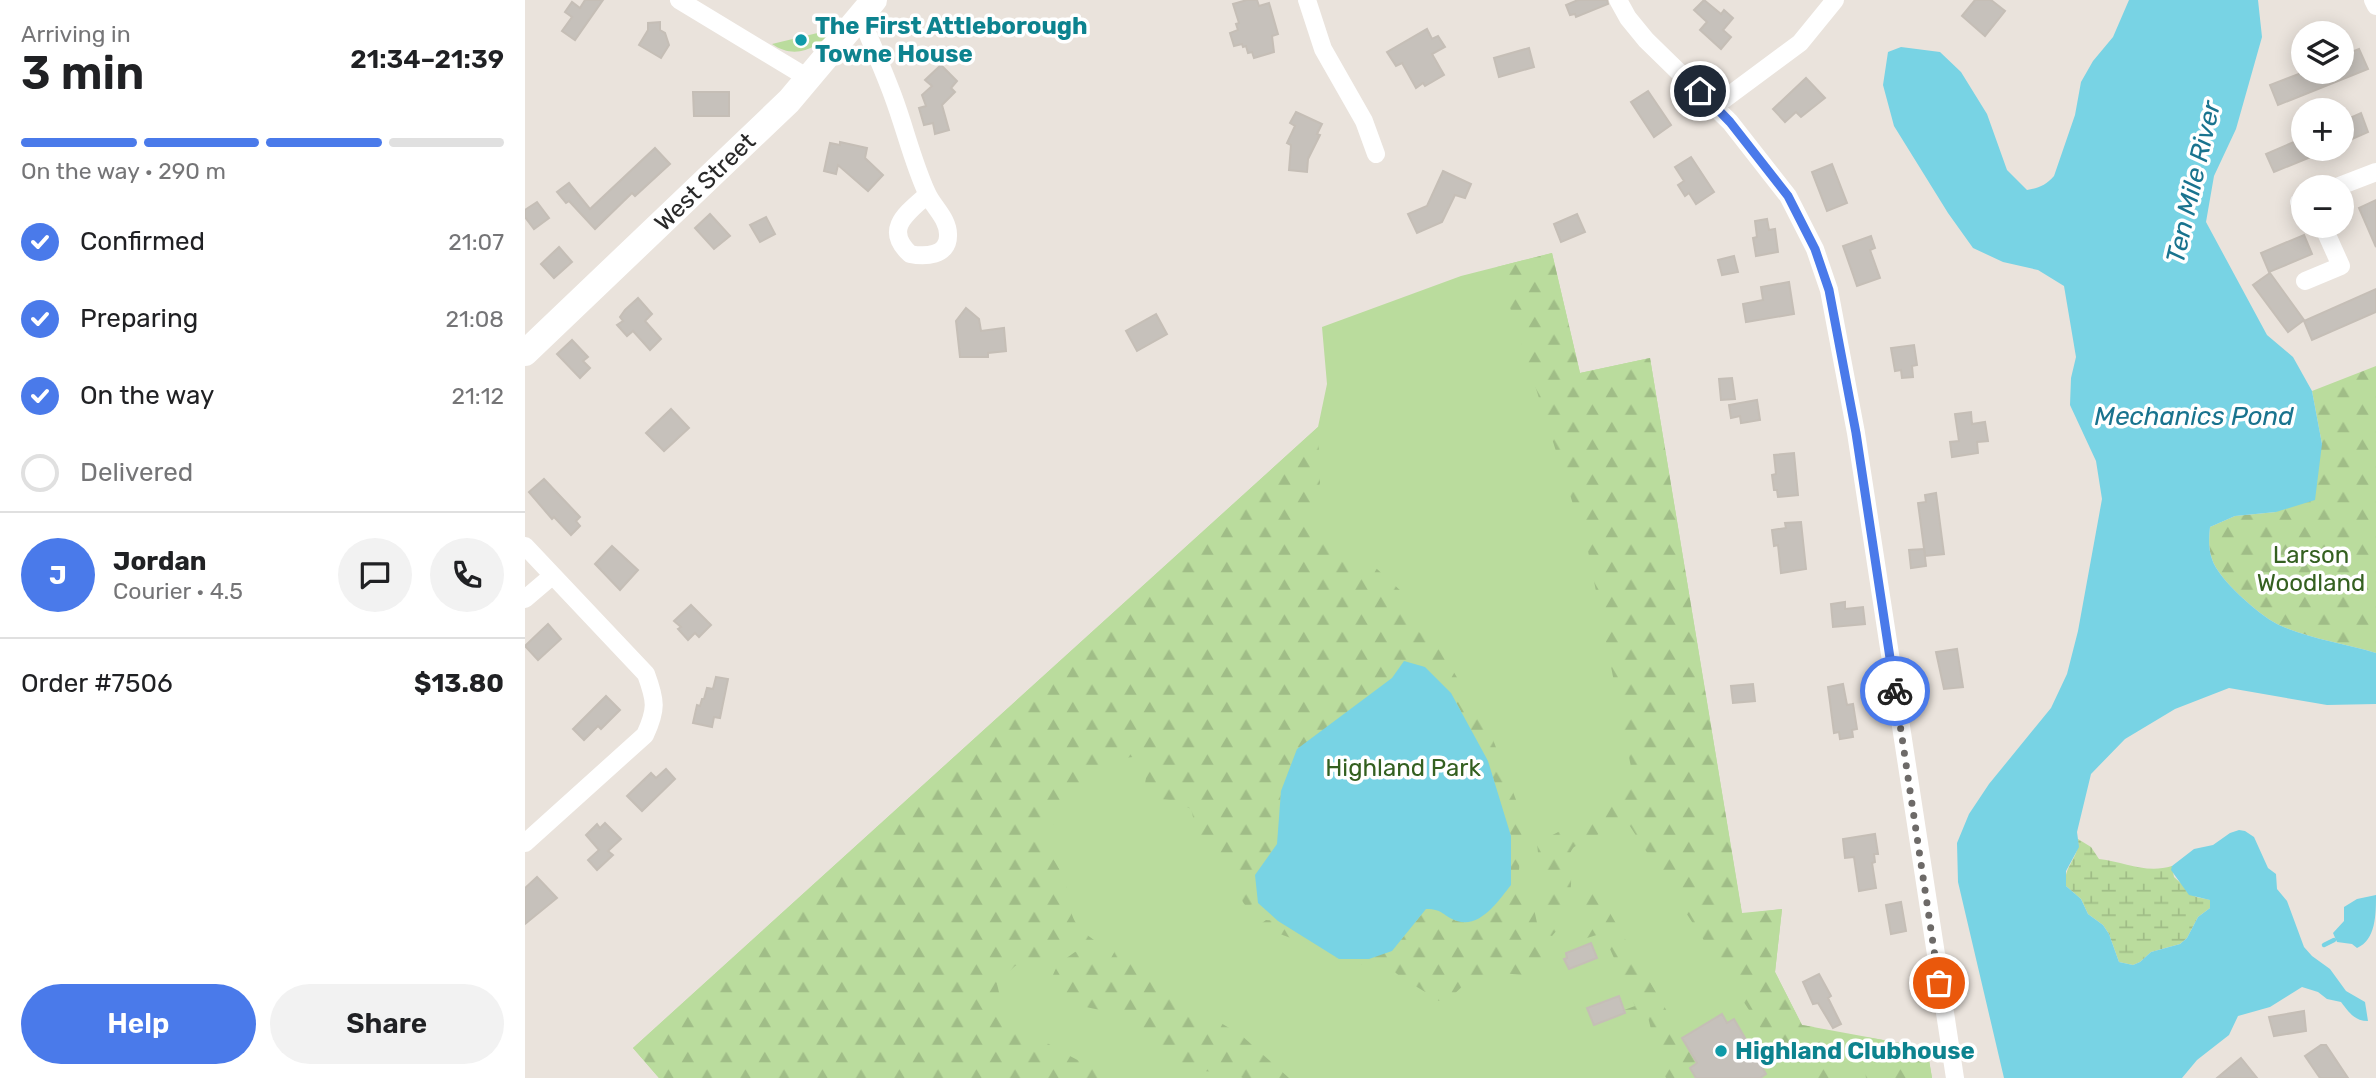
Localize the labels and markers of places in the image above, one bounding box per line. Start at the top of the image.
place label: The First Attleborough Towne House [815,12,1088,68]
marker: The First Attleborough Towne House [793,32,809,48]
pin [1670,61,1730,121]
pin [1909,953,1969,1013]
place label: Highland Clubhouse [1735,1037,1975,1065]
marker: Highland Clubhouse [1713,1043,1729,1059]

